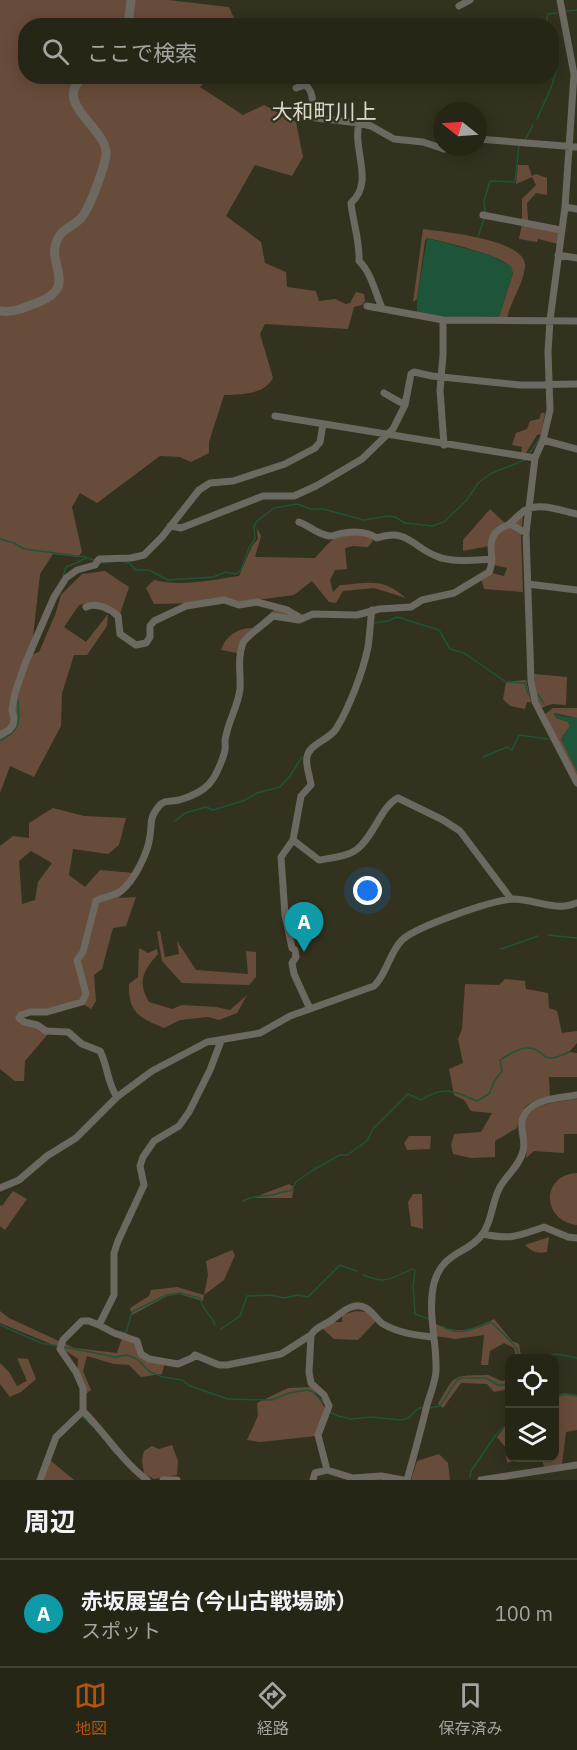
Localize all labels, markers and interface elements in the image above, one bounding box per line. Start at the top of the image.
search box [18,18,559,84]
icon: search [39,35,72,68]
text: ここで検索 [87,38,197,67]
district label: 大和町川上 [272,97,377,125]
north arrow [433,102,487,156]
your location [353,876,382,905]
pin: A [284,902,324,952]
map controls [505,1354,559,1462]
button: locate [505,1354,559,1408]
button: layers [505,1408,559,1462]
text: 周辺 [24,1504,76,1538]
text: 赤坂展望台 (今山古戦場跡） [81,1586,358,1615]
text: A [37,1600,50,1627]
text: 100 m [495,1600,553,1627]
text: スポット [81,1617,161,1644]
tab: 地図 [74,1679,107,1739]
tab: 経路 [256,1679,289,1739]
tab: 保存済み [438,1679,502,1739]

